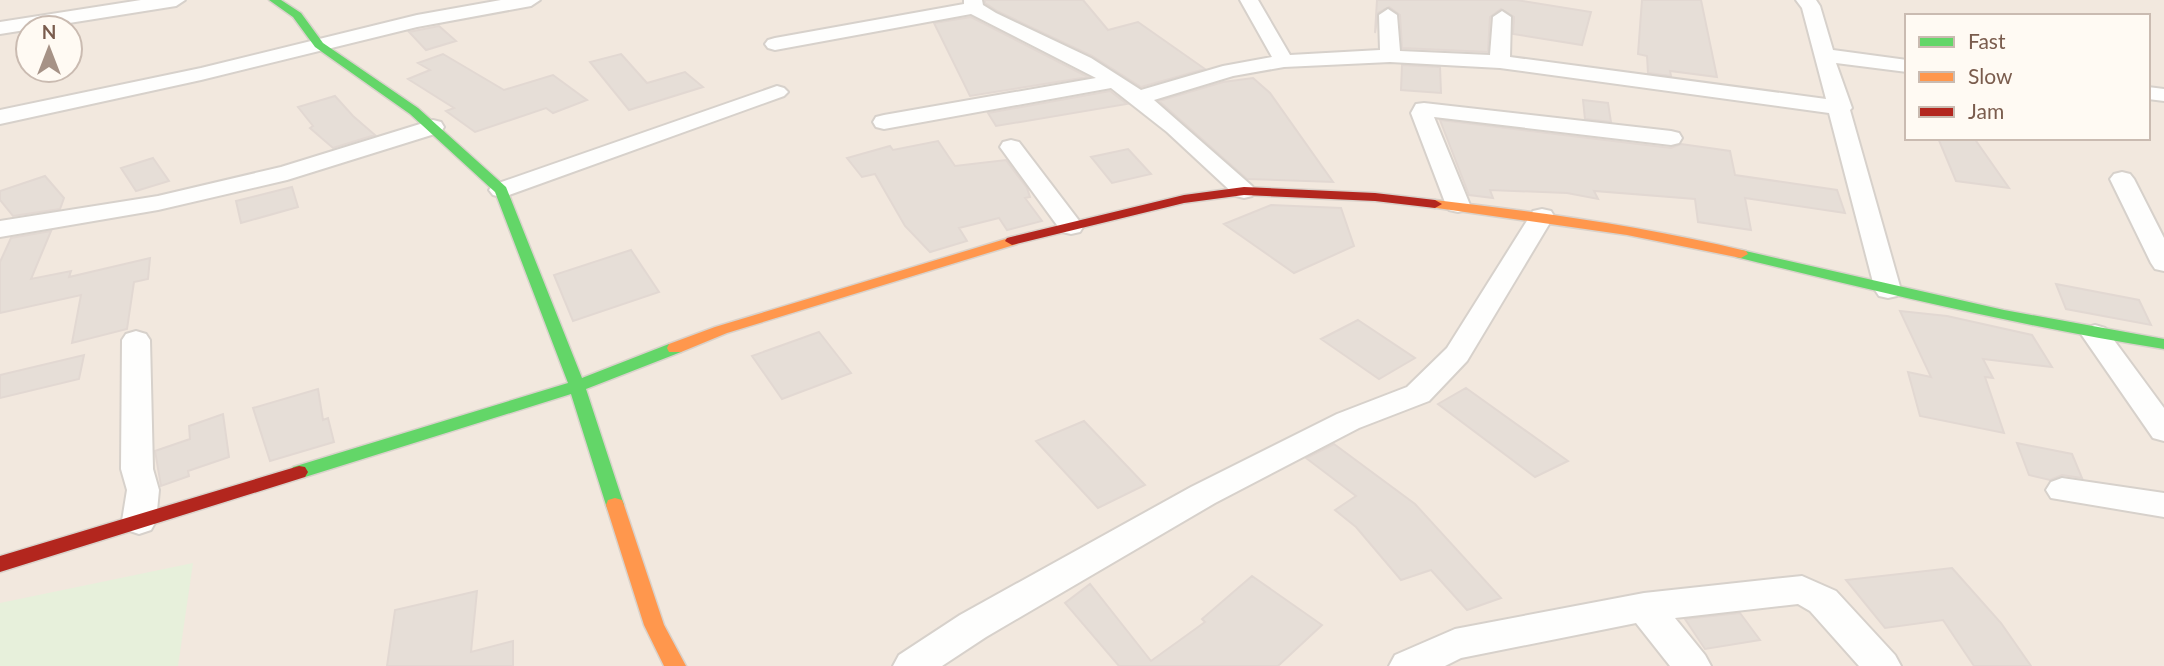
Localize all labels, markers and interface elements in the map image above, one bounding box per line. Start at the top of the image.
north arrow [14,14,84,84]
legend [1905,14,2150,140]
text: N [42,20,56,43]
text: Fast [1968,28,2006,53]
text: Slow [1968,63,2013,88]
text: Jam [1968,98,2004,123]

